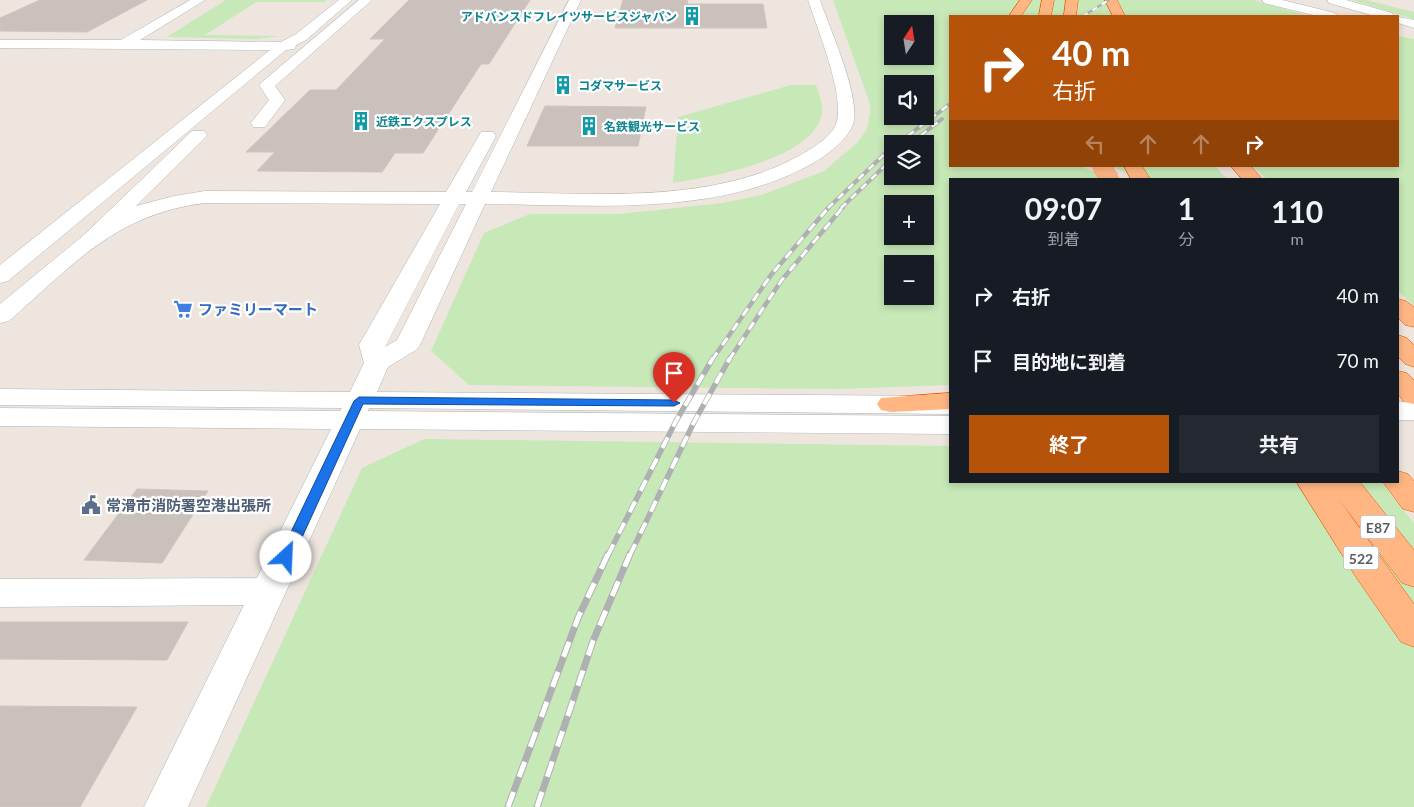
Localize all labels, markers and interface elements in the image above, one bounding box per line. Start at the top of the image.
building icon: アドバンスドフレイツサービスジャパン [681,5,703,27]
place label: アドバンスドフレイツサービスジャパン [461,9,677,24]
north arrow [884,15,934,65]
map controls [884,15,934,305]
text: 40 m [1052,31,1130,73]
icon: right [969,35,1034,100]
building icon: コダマサービス [552,74,574,96]
button: sound [884,75,934,125]
text: 右折 [1052,77,1096,104]
place label: コダマサービス [578,78,662,93]
building icon: 近鉄エクスプレス [350,110,372,132]
place label: 近鉄エクスプレス [376,114,472,129]
building icon: 名鉄観光サービス [578,115,600,137]
place label: 名鉄観光サービス [604,119,700,134]
icon: left [1081,130,1109,158]
icon: ahead [1134,130,1162,158]
icon: ahead [1187,130,1215,158]
icon: right [1240,130,1268,158]
button: layers [884,135,934,185]
text: 09:07 [1025,190,1102,226]
text: 1 [1178,190,1195,226]
text: 110 [1271,193,1323,229]
button: + [884,195,934,245]
text: 到着 [1047,229,1079,248]
text: 分 [1179,229,1195,248]
text: m [1291,229,1304,248]
button: − [884,255,934,305]
icon: right [969,282,997,310]
text: 40 m [1336,284,1379,307]
text: 右折 [1012,285,1050,308]
supermarket icon: ファミリーマート [172,298,194,320]
place label: ファミリーマート [198,300,318,318]
icon: arrive [969,347,997,375]
text: 70 m [1336,349,1379,372]
text: 目的地に到着 [1012,350,1126,373]
pin [653,352,695,403]
icon: arrive [660,359,688,387]
button: 終了 [969,415,1169,473]
button: 共有 [1179,415,1379,473]
public building icon: 常滑市消防署空港出張所 [80,494,102,516]
place label: 常滑市消防署空港出張所 [106,496,271,514]
road number: E87 [1360,516,1396,538]
position arrow [259,530,311,582]
road number: 522 [1344,546,1378,570]

